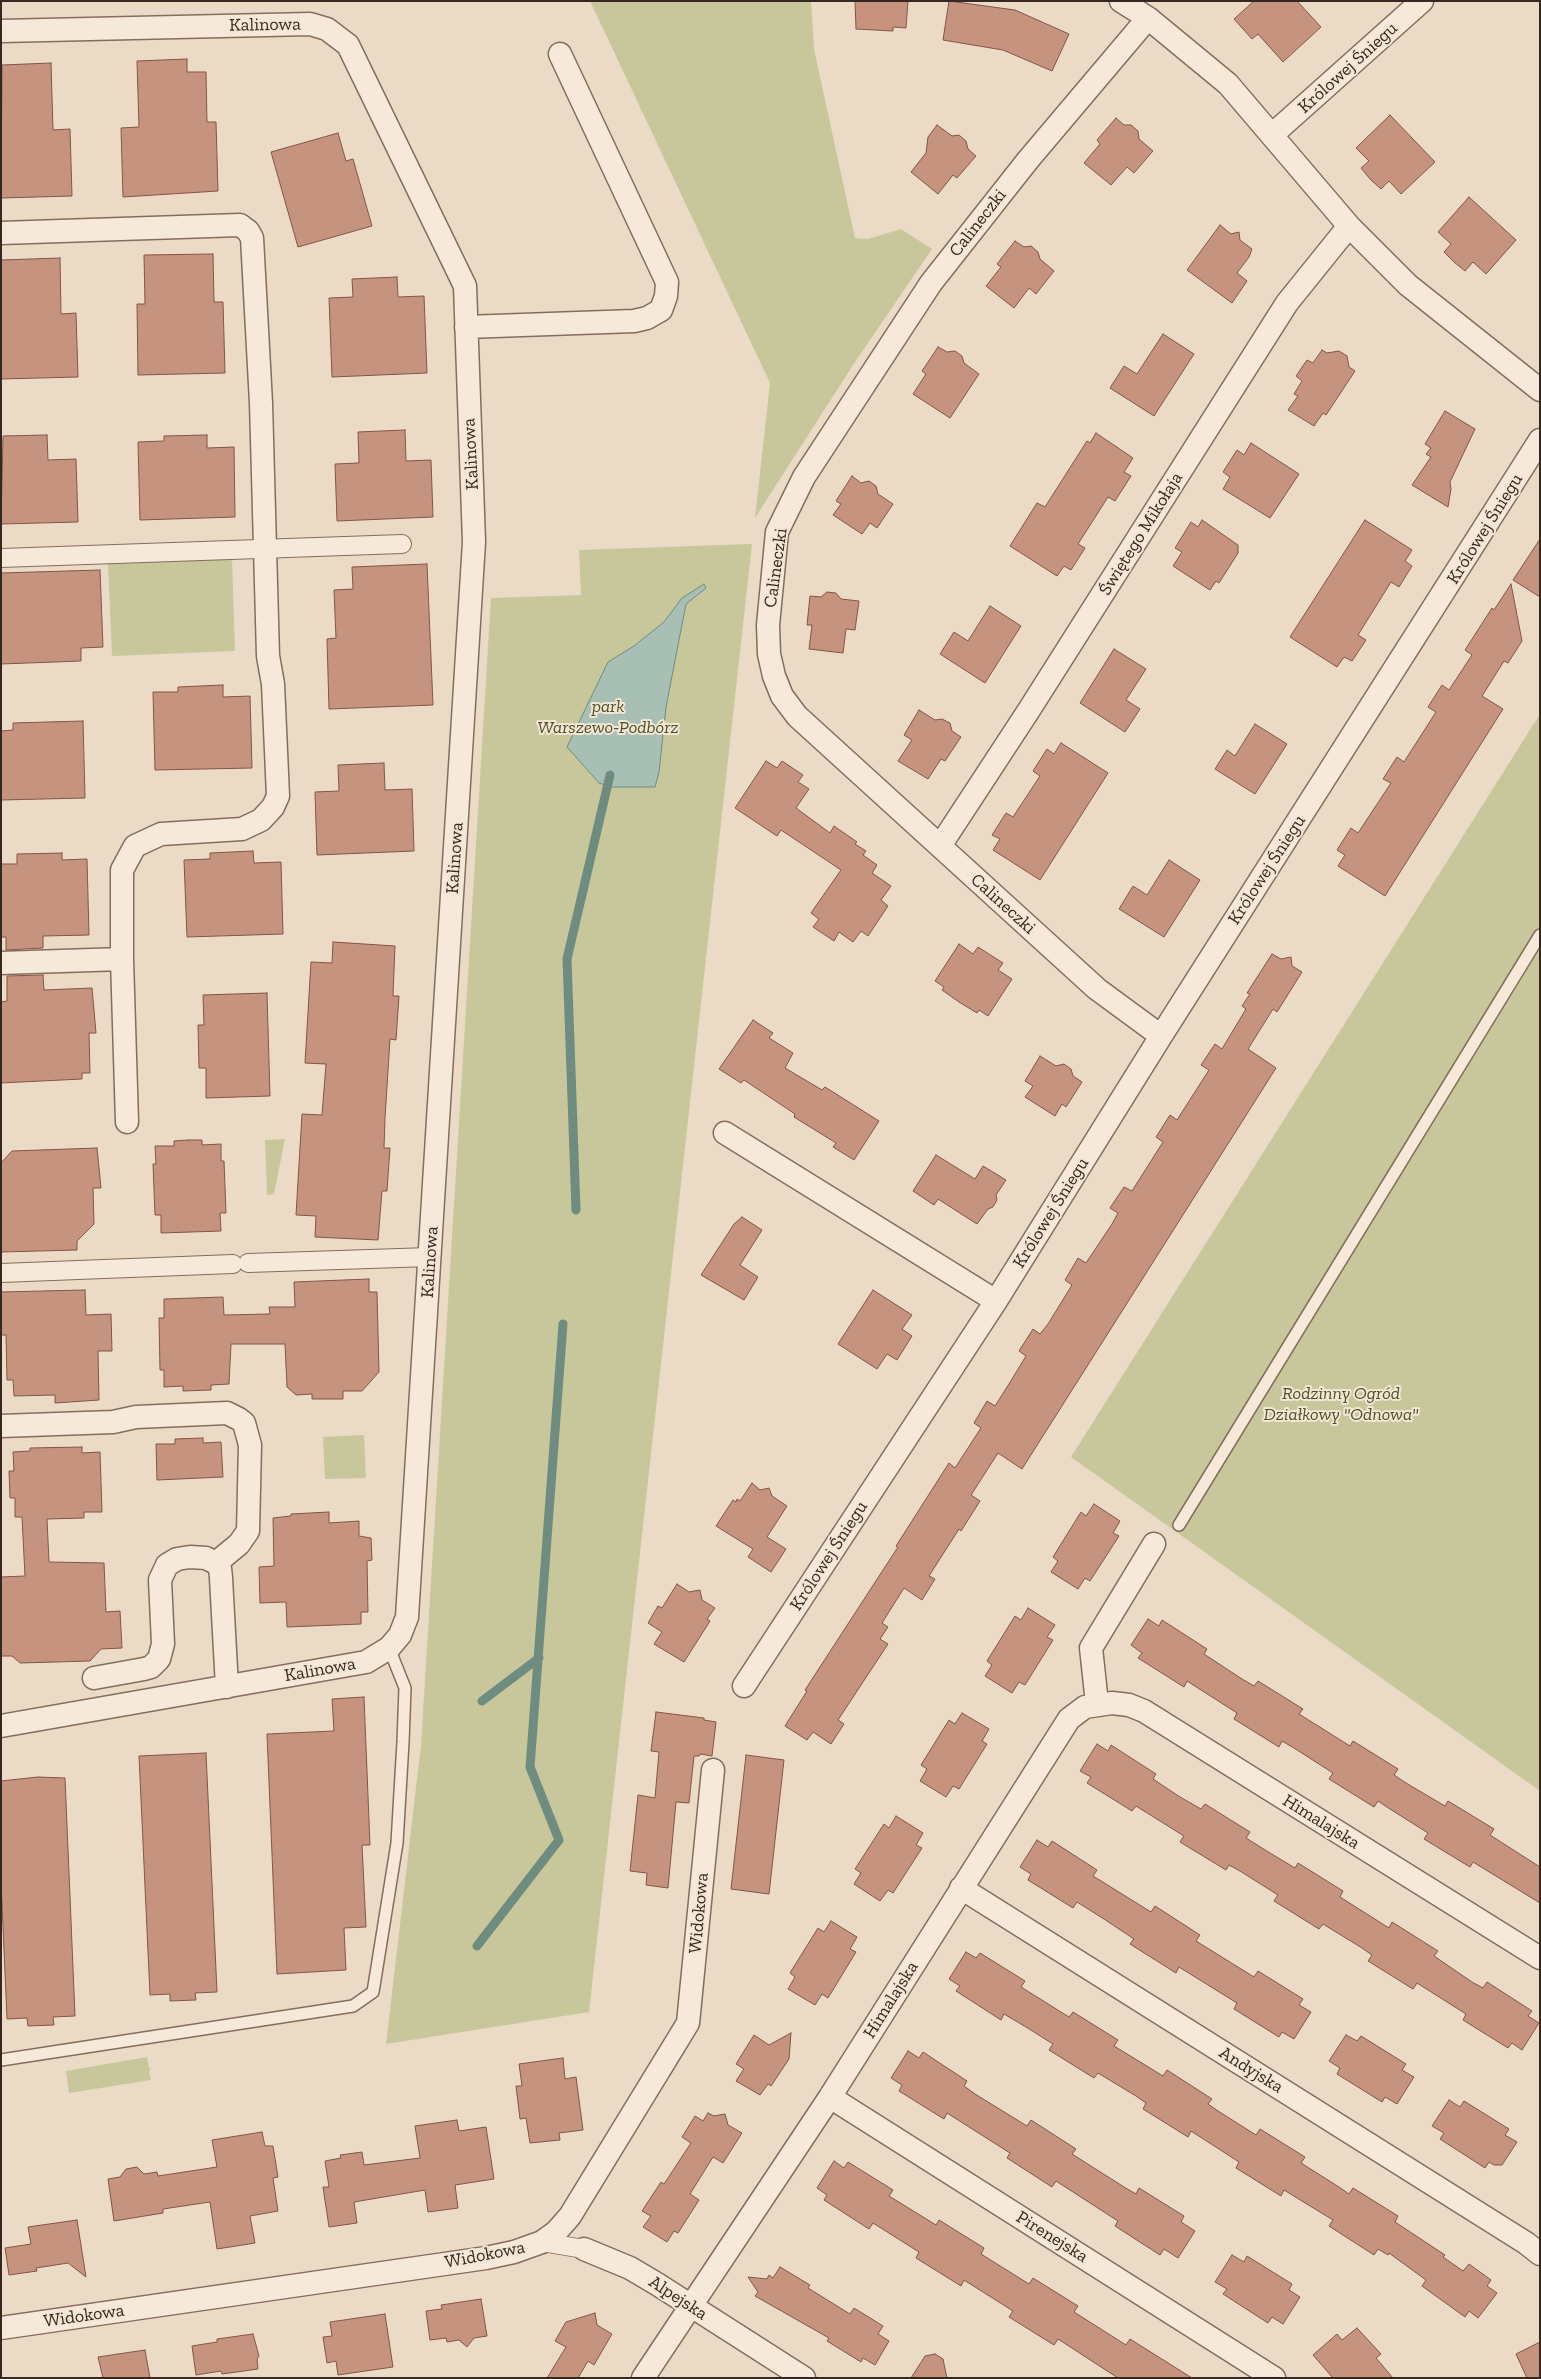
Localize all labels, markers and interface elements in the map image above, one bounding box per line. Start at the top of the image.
street label: Kalinowa [229,14,301,36]
street label: Królowej Śniegu [1294,18,1402,118]
street label: Calineczki [945,185,1011,261]
street label: Kalinowa [458,418,484,490]
street label: Świętego Mikołaja [1094,468,1188,600]
street label: Królowej Śniegu [1442,470,1528,588]
street label: Calineczki [760,527,792,609]
park label: park Warszewo-Podbórz [538,696,678,739]
street label: Królowej Śniegu [1224,811,1310,929]
street label: Kalinowa [442,821,468,895]
street label: Calineczki [966,869,1040,939]
street label: Królowej Śniegu [1008,1154,1094,1272]
street label: Kalinowa [417,1225,443,1299]
park label: Rodzinny Ogród Działkowy "Odnowa" [1263,1383,1419,1426]
street label: Królowej Śniegu [786,1497,872,1615]
street label: Kalinowa [283,1653,357,1687]
street label: Himalajska [1278,1790,1364,1854]
street label: Widokowa [685,1872,713,1954]
street label: Himalajska [859,1957,923,2043]
street label: Andyjska [1215,2042,1287,2098]
street label: Pirenejska [1012,2206,1092,2268]
street label: Widokowa [443,2237,527,2273]
street label: Alpejska [645,2271,711,2325]
street label: Widokowa [42,2300,126,2332]

